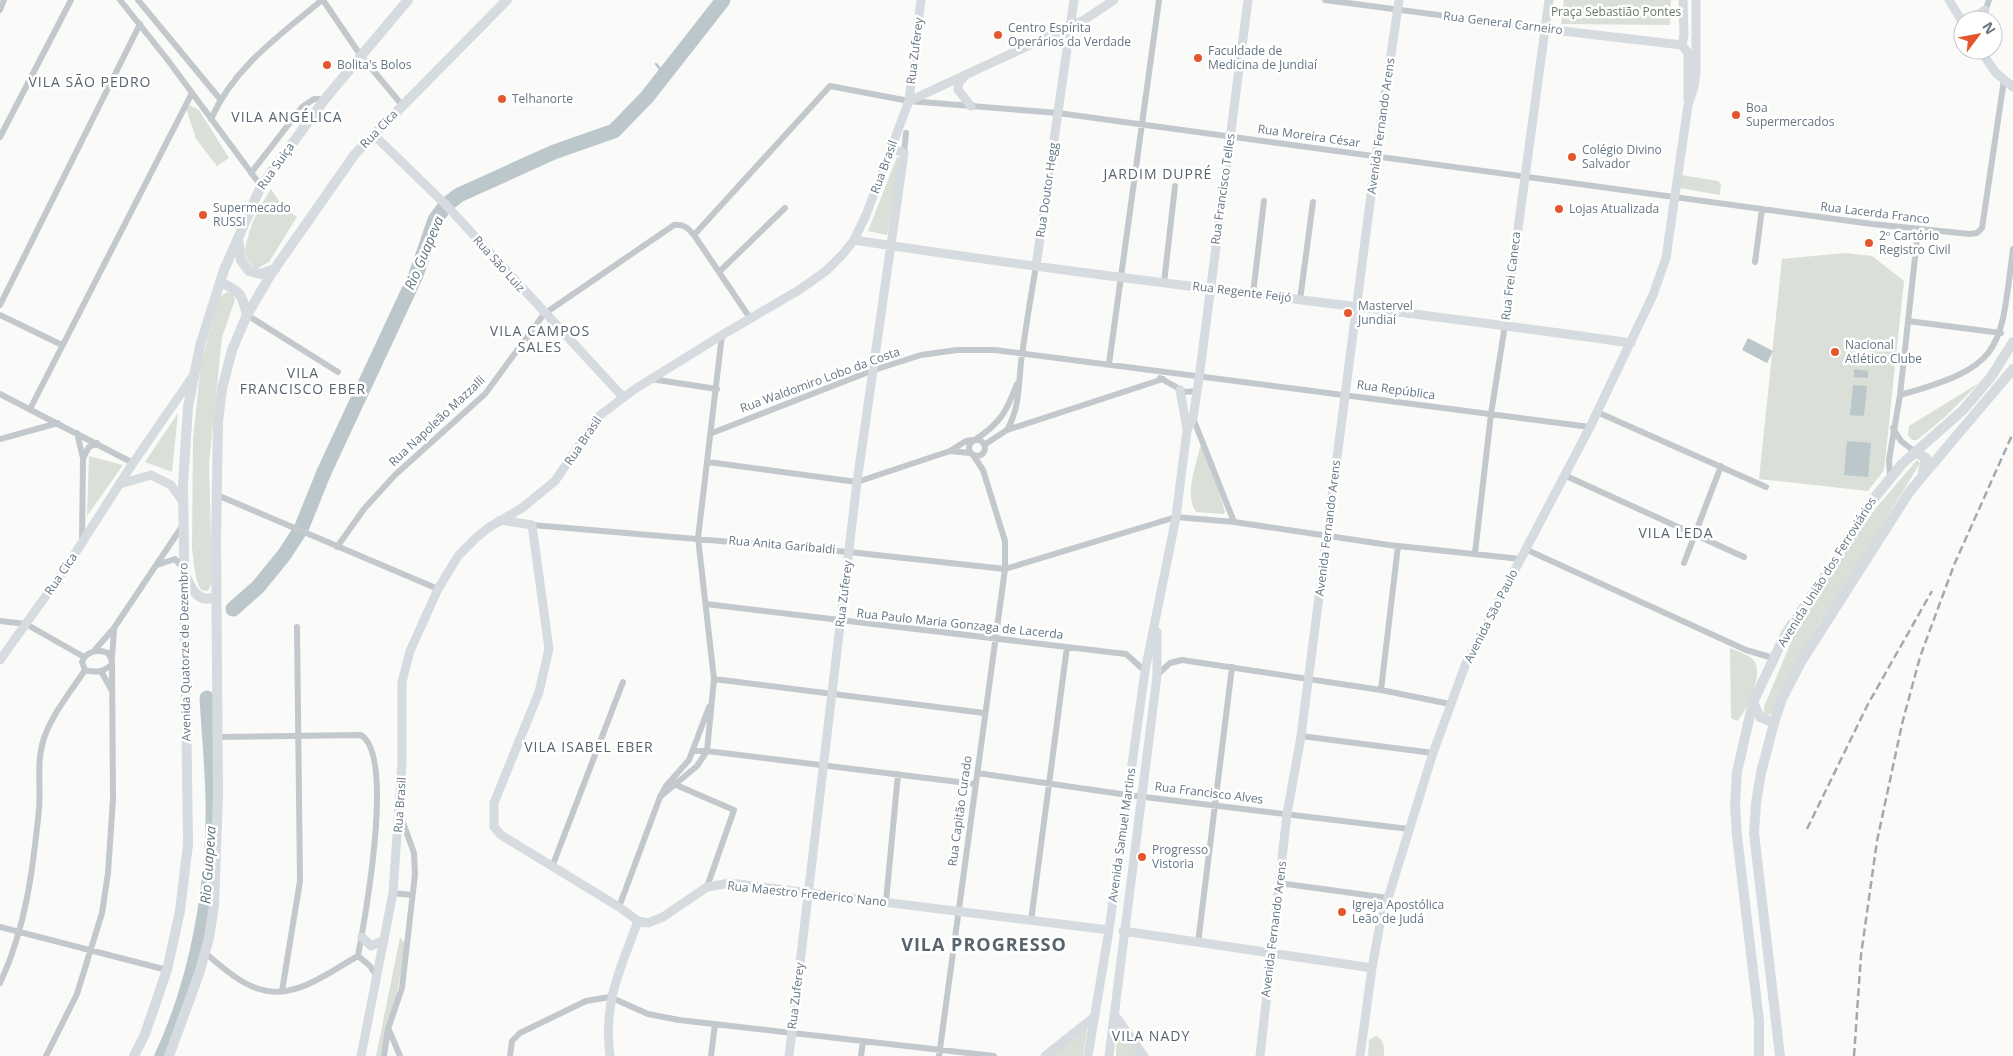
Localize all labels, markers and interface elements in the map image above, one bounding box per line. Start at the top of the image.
park label: Praça Sebastião Pontes [1551,3,1681,20]
street label: Rua General Carneiro [1442,7,1564,38]
north arrow [1953,10,2003,60]
street label: Rua Zuferey [902,16,927,85]
text: N [1978,18,2001,38]
place label: Centro Espírita Operários da Verdade [1008,19,1131,50]
marker: Centro Espírita Operários da Verdade [992,29,1004,41]
place label: Faculdade de Medicina de Jundiaí [1208,42,1318,73]
marker: Faculdade de Medicina de Jundiaí [1192,52,1204,64]
place label: Bolita's Bolos [337,56,412,73]
street label: Avenida Fernando Arens [1363,57,1398,195]
marker: Bolita's Bolos [321,59,333,71]
district label: VILA SÃO PEDRO [29,72,152,91]
place label: Telhanorte [512,90,573,107]
marker: Telhanorte [496,93,508,105]
place label: Boa Supermercados [1746,99,1835,130]
street label: Rua Cica [356,106,401,152]
district label: VILA ANGÉLICA [231,107,343,126]
marker: Boa Supermercados [1730,109,1742,121]
street label: Rua Moreira César [1257,120,1362,151]
street label: Rua Francisco Telles [1206,132,1239,246]
street label: Rua Brasil [866,138,901,196]
street label: Rua Suiça [253,139,298,193]
street label: Rua Doutor Hegg [1031,141,1062,239]
place label: Colégio Divino Salvador [1582,141,1662,172]
marker: Colégio Divino Salvador [1566,151,1578,163]
district label: JARDIM DUPRÉ [1102,164,1212,183]
street label: Rua Lacerda Franco [1819,197,1931,228]
place label: Supermecado RUSSI [213,199,291,230]
place label: Lojas Atualizada [1569,200,1659,217]
marker: Lojas Atualizada [1553,203,1565,215]
marker: Supermecado RUSSI [197,209,209,221]
water label: Rio Guapeva [400,213,448,292]
place label: 2º Cartório Registro Civil [1879,227,1951,258]
street label: Rua Frei Caneca [1497,231,1524,321]
street label: Rua São Luiz [469,232,529,296]
marker: 2º Cartório Registro Civil [1863,237,1875,249]
street label: Rua Regente Feijó [1192,277,1293,306]
place label: Mastervel Jundiaí [1357,297,1413,328]
marker: Mastervel Jundiaí [1342,307,1354,319]
district label: VILA CAMPOS SALES [490,321,590,356]
place label: Nacional Atlético Clube [1845,336,1922,367]
street label: Rua Waldomiro Lobo da Costa [738,343,902,416]
marker: Nacional Atlético Clube [1829,346,1841,358]
district label: VILA FRANCISCO EBER [240,363,366,398]
street label: Rua Napoleão Mazzalli [385,371,489,470]
street label: Rua República [1356,376,1436,403]
street label: Rua Brasil [560,413,605,469]
street label: Avenida Fernando Arens [1311,459,1344,597]
street label: Avenida União dos Ferroviários [1773,493,1880,650]
district label: VILA LEDA [1638,523,1714,542]
street label: Rua Anita Garibaldi [728,531,836,558]
street label: Rua Cica [40,549,81,598]
street label: Rua Zuferey [831,559,856,628]
street label: Avenida Quatorze de Dezembro [174,563,195,741]
street label: Avenida São Paulo [1460,566,1521,665]
street label: Rua Paulo Maria Gonzaga de Lacerda [856,604,1064,643]
district label: VILA ISABEL EBER [524,737,654,756]
street label: Rua Capitão Curado [943,755,976,867]
street label: Avenida Samuel Martins [1104,767,1139,903]
street label: Rua Brasil [389,777,410,833]
street label: Rua Francisco Alves [1154,777,1265,808]
water label: Rio Guapeva [195,825,220,905]
place label: Progresso Vistoria [1152,841,1208,872]
marker: Progresso Vistoria [1136,851,1148,863]
street label: Avenida Fernando Arens [1257,860,1290,998]
street label: Rua Maestro Frederico Nano [727,877,888,910]
place label: Igreja Apostólica Leão de Judá [1352,896,1444,927]
marker: Igreja Apostólica Leão de Judá [1336,906,1348,918]
district label: VILA PROGRESSO [901,932,1067,956]
street label: Rua Zuferey [783,961,808,1030]
district label: VILA NADY [1112,1026,1190,1045]

